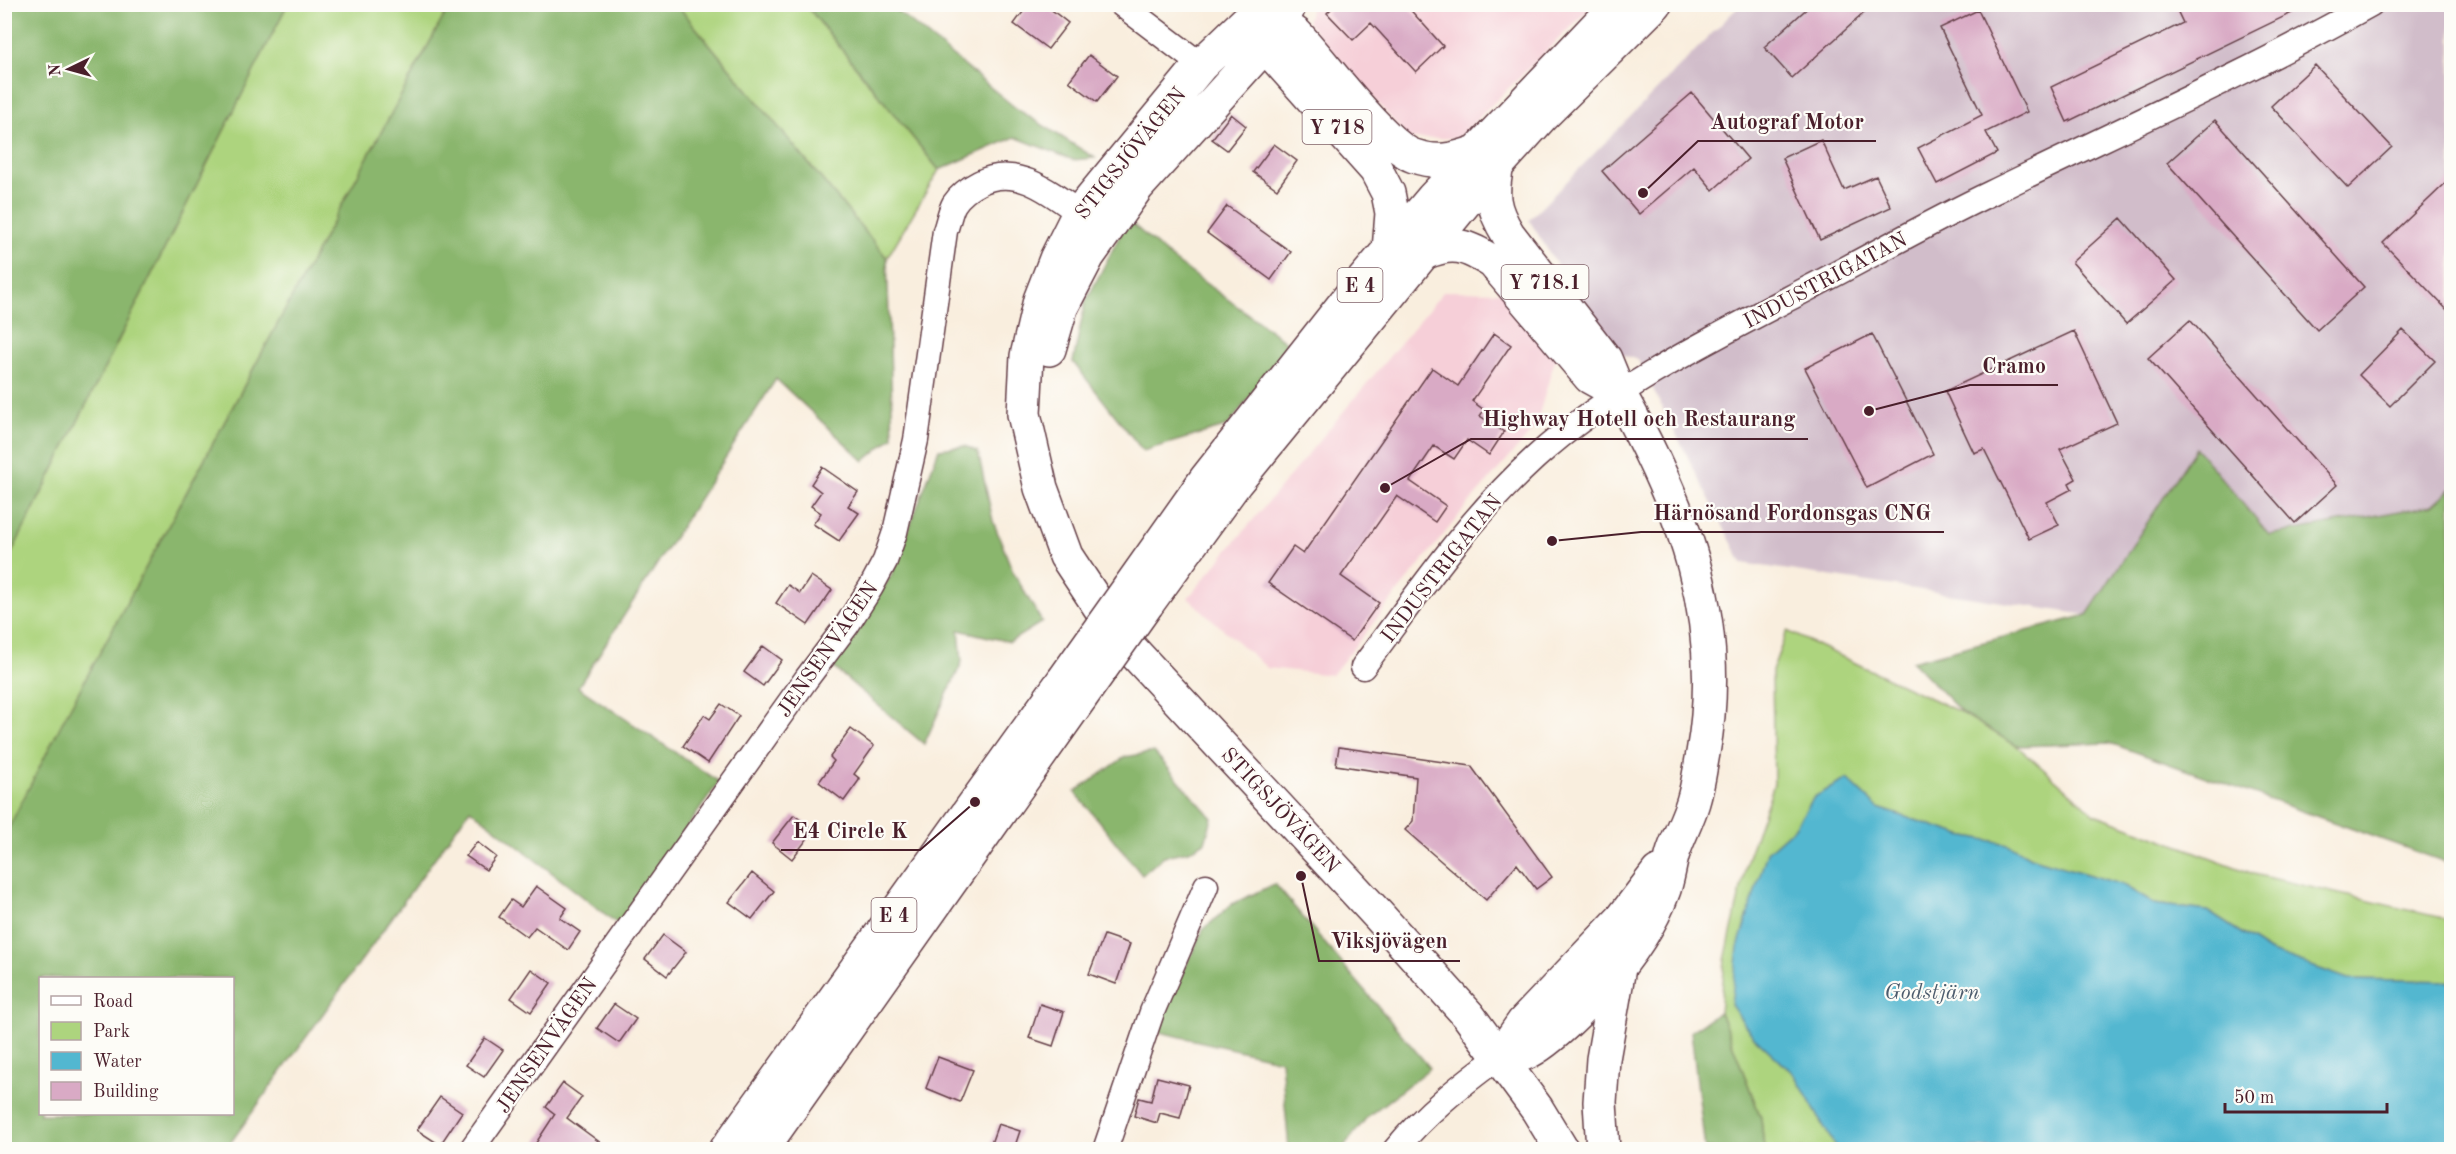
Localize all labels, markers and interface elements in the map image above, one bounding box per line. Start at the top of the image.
north arrow [39,39,99,99]
text: N [47,63,65,77]
street label: STIGSJÖVÄGEN [1069,82,1191,224]
callout: Autograf Motor [1698,101,1876,141]
road number: Y 718 [1302,110,1372,144]
text: Autograf Motor [1710,112,1864,134]
street label: INDUSTRIGATAN [1741,229,1911,333]
road number: Y 718.1 [1502,265,1588,299]
road number: E 4 [1338,268,1382,302]
callout: Cramo [1970,345,2058,385]
text: Cramo [1982,356,2046,378]
callout: Highway Hotell och Restaurang [1471,399,1808,439]
text: Highway Hotell och Restaurang [1482,409,1796,431]
street label: INDUSTRIGATAN [1378,491,1506,647]
callout: Härnösand Fordonsgas CNG [1641,492,1944,532]
text: Härnösand Fordonsgas CNG [1653,503,1931,525]
street label: JENSENVÄGEN [771,576,883,721]
street label: STIGSJÖVÄGEN [1217,742,1346,878]
callout: E4 Circle K [781,810,920,850]
text: E4 Circle K [792,821,908,843]
road number: E 4 [872,898,916,932]
callout: Viksjövägen [1319,921,1460,961]
text: Viksjövägen [1330,931,1448,953]
street label: JENSENVÄGEN [490,972,602,1117]
legend [39,977,234,1115]
water label: Godstjärn [1884,982,1980,1004]
text: Road [93,993,133,1011]
text: Park [93,1023,130,1041]
text: Water [93,1053,142,1071]
scale bar [2225,1076,2387,1114]
text: Building [93,1083,159,1101]
text: 50 m [2234,1089,2274,1107]

